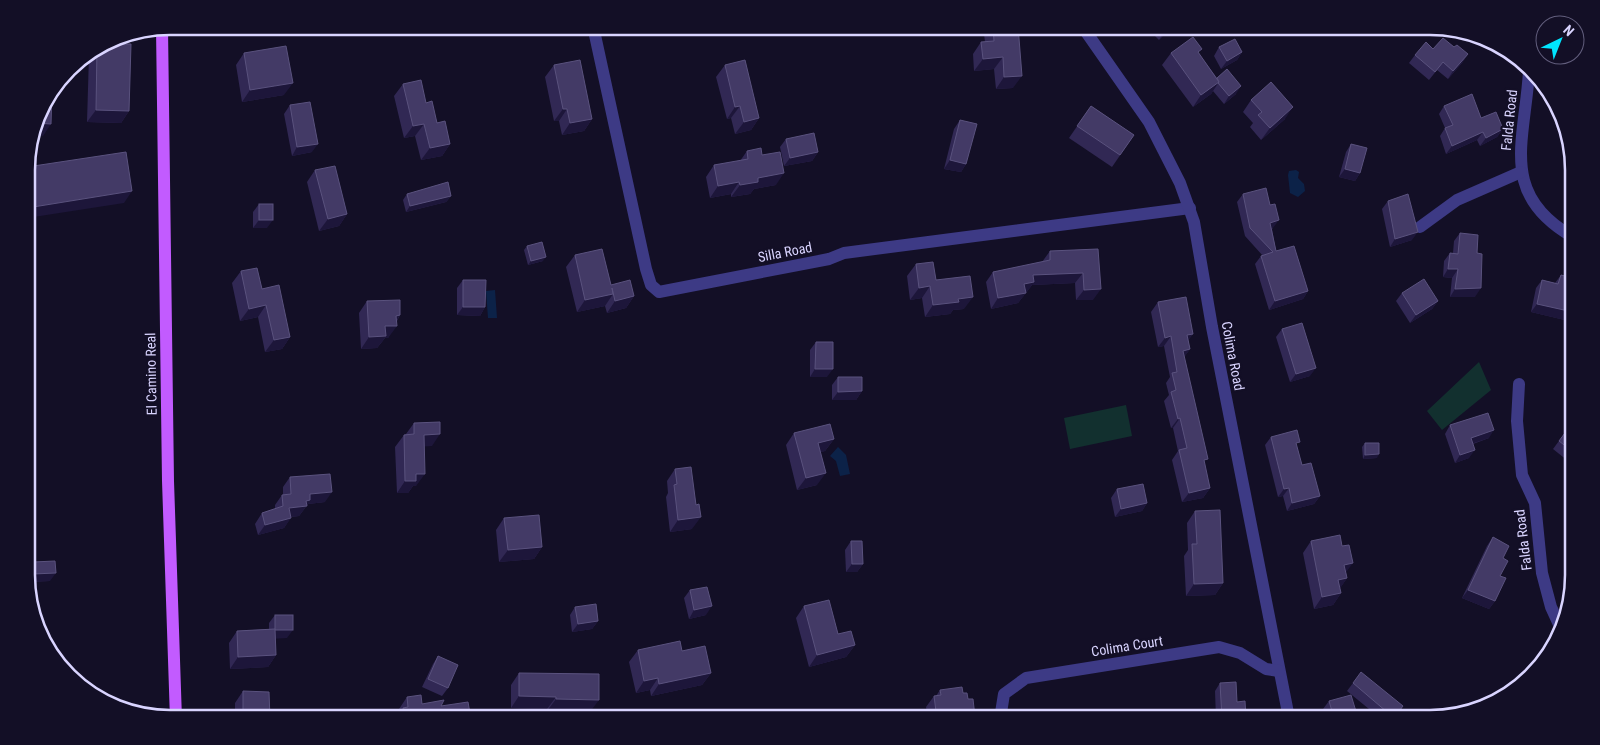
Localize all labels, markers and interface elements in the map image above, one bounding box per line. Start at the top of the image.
north arrow [1535,15,1585,65]
text: N [1560,22,1577,39]
street label: Falda Road [1498,89,1520,151]
street label: Silla Road [757,239,813,265]
street label: Colima Road [1218,320,1248,392]
street label: El Camino Real [142,333,160,415]
street label: Falda Road [1511,509,1535,571]
street label: Colima Court [1090,632,1164,660]

